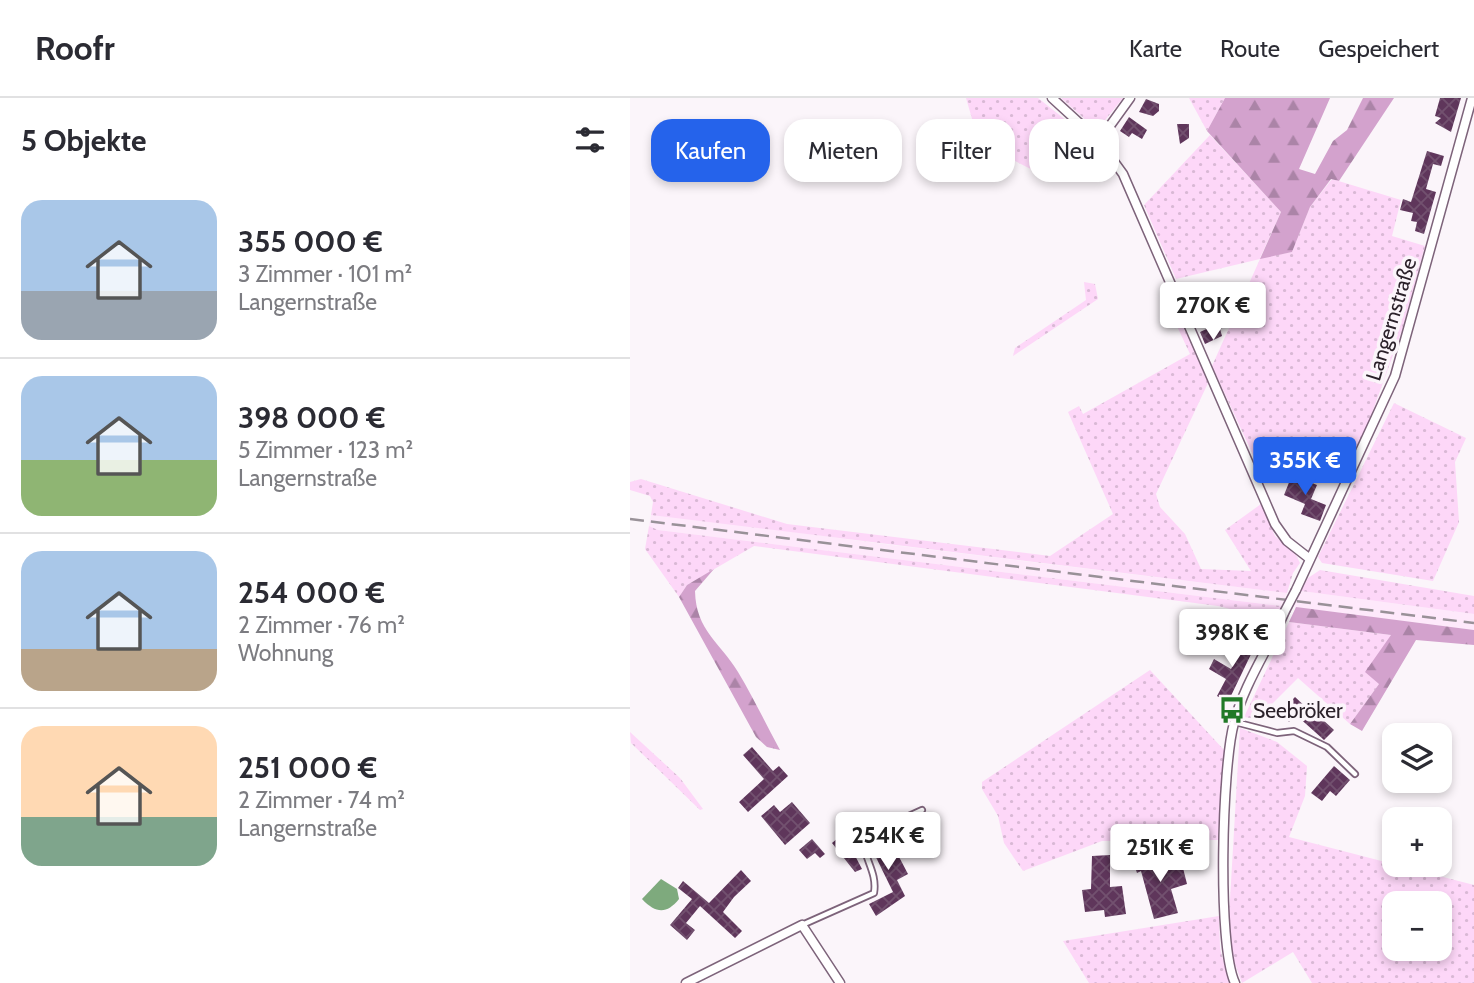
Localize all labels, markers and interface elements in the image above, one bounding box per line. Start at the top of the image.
text: Roofr [35,28,115,68]
text: Karte [1129,34,1182,63]
text: Route [1220,34,1280,63]
text: Gespeichert [1318,34,1439,63]
chip: Kaufen [651,119,770,182]
chip: Mieten [784,119,902,182]
chip: Filter [916,119,1015,182]
chip: Neu [1029,119,1119,182]
icon: filters [571,121,609,159]
text: 5 Objekte [21,122,147,159]
text: 355 000 € [238,223,383,260]
icon: home [77,228,161,312]
street label: Langernstraße [1360,254,1422,383]
text: 3 Zimmer · 101 m² [238,260,412,288]
pin: 270K € [1156,282,1270,342]
text: Langernstraße [238,288,377,316]
text: 270K € [1176,291,1250,319]
text: 398 000 € [238,399,385,436]
icon: home [77,404,161,488]
text: 5 Zimmer · 123 m² [238,436,413,464]
pin: 355K € [1248,438,1362,497]
text: 355K € [1269,446,1341,474]
text: Langernstraße [238,464,377,492]
text: 254 000 € [238,574,385,611]
icon: home [77,579,161,663]
pin: 398K € [1175,610,1289,669]
text: 2 Zimmer · 76 m² [238,611,405,639]
text: 398K € [1195,618,1269,646]
text: Wohnung [238,639,333,667]
bus stop icon: Seebröker [1217,695,1247,725]
place label: Seebröker [1253,698,1343,723]
map controls [1382,723,1452,961]
button: layers [1382,723,1452,793]
text: 251 000 € [238,749,377,786]
icon: home [77,754,161,838]
text: 2 Zimmer · 74 m² [238,786,405,814]
button: + [1382,807,1452,877]
pin: 254K € [831,812,945,872]
text: Langernstraße [238,814,377,842]
text: 254K € [851,821,925,849]
pin: 251K € [1103,824,1217,884]
text: 251K € [1126,833,1194,861]
button: − [1382,891,1452,961]

